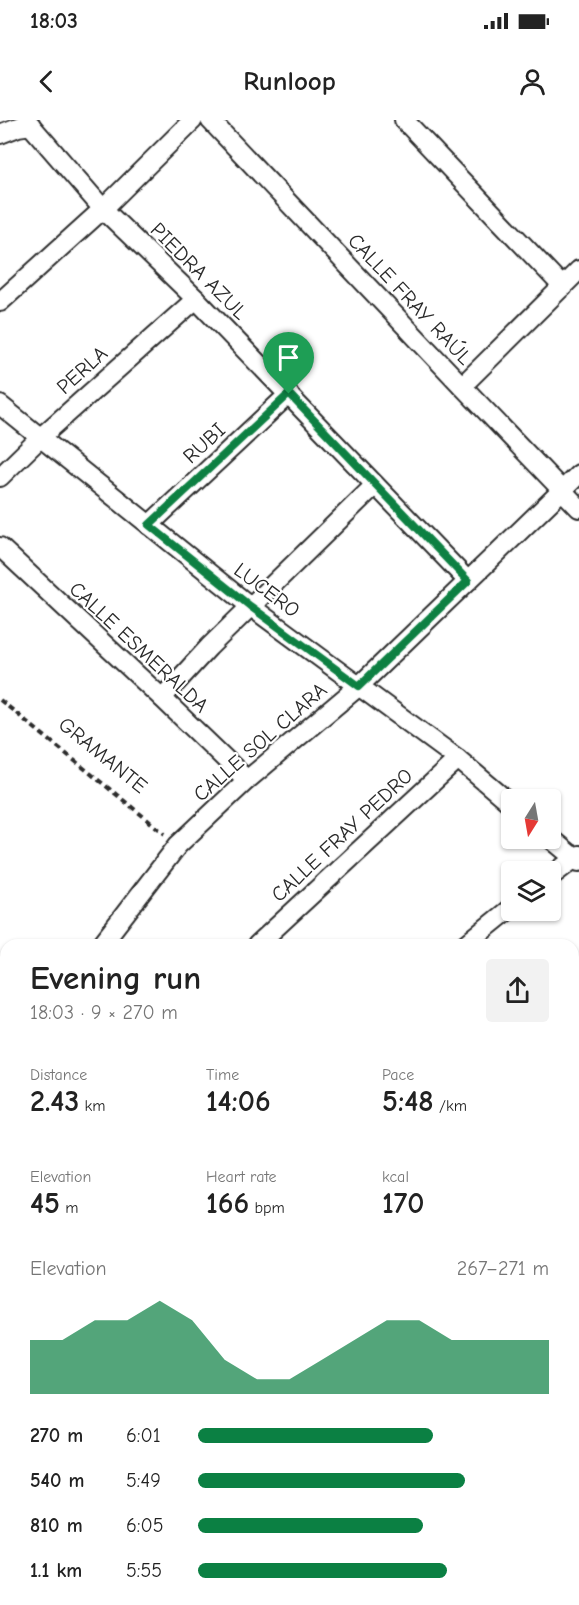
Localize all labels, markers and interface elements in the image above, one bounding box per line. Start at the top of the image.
text: 18:03 [30,8,78,34]
icon: back [30,65,63,98]
icon: person [516,65,549,98]
text: Runloop [243,66,336,97]
street label: PIEDRA AZUL [146,218,253,325]
street label: CALLE FRAY RAÚL [343,228,477,370]
pin [263,332,314,394]
street label: PERLA [52,341,112,399]
icon: arrive [272,341,305,374]
street label: RUBI [178,418,230,468]
street label: LUCERO [229,558,305,622]
street label: CALLE ESMERALDA [65,577,213,717]
street label: CALLE SOL CLARA [188,678,332,806]
street label: GRAMANTE [54,712,152,798]
street label: CALLE FRAY PEDRO [266,763,418,907]
north arrow [501,789,561,849]
map controls [501,789,561,921]
button: layers [501,861,561,921]
text: Evening run [30,959,201,997]
button: share [486,959,549,1022]
text: 18:03 · 9 × 270 m [30,1001,178,1024]
text: Distance [30,1066,87,1084]
text: Time [206,1066,239,1084]
text: Pace [382,1066,414,1084]
text: 2.43 [30,1084,79,1119]
text: 14:06 [206,1084,271,1119]
text: 5:48 [382,1084,434,1119]
text: km [79,1097,106,1115]
text: /km [434,1097,467,1115]
text: Elevation [30,1168,91,1186]
text: Heart rate [206,1168,277,1186]
text: kcal [382,1168,409,1186]
text: 45 [30,1186,60,1221]
text: 166 [206,1186,249,1221]
text: 170 [382,1186,424,1221]
text: m [60,1199,79,1217]
text: bpm [249,1199,285,1217]
text: Elevation [30,1257,107,1280]
text: 267–271 m [457,1257,549,1280]
text: 270 m [30,1424,83,1447]
text: 6:01 [126,1424,161,1447]
text: 540 m [30,1469,84,1492]
text: 5:49 [126,1469,161,1492]
text: 810 m [30,1514,83,1537]
text: 6:05 [126,1514,163,1537]
text: 1.1 km [30,1559,82,1582]
text: 5:55 [126,1559,162,1582]

